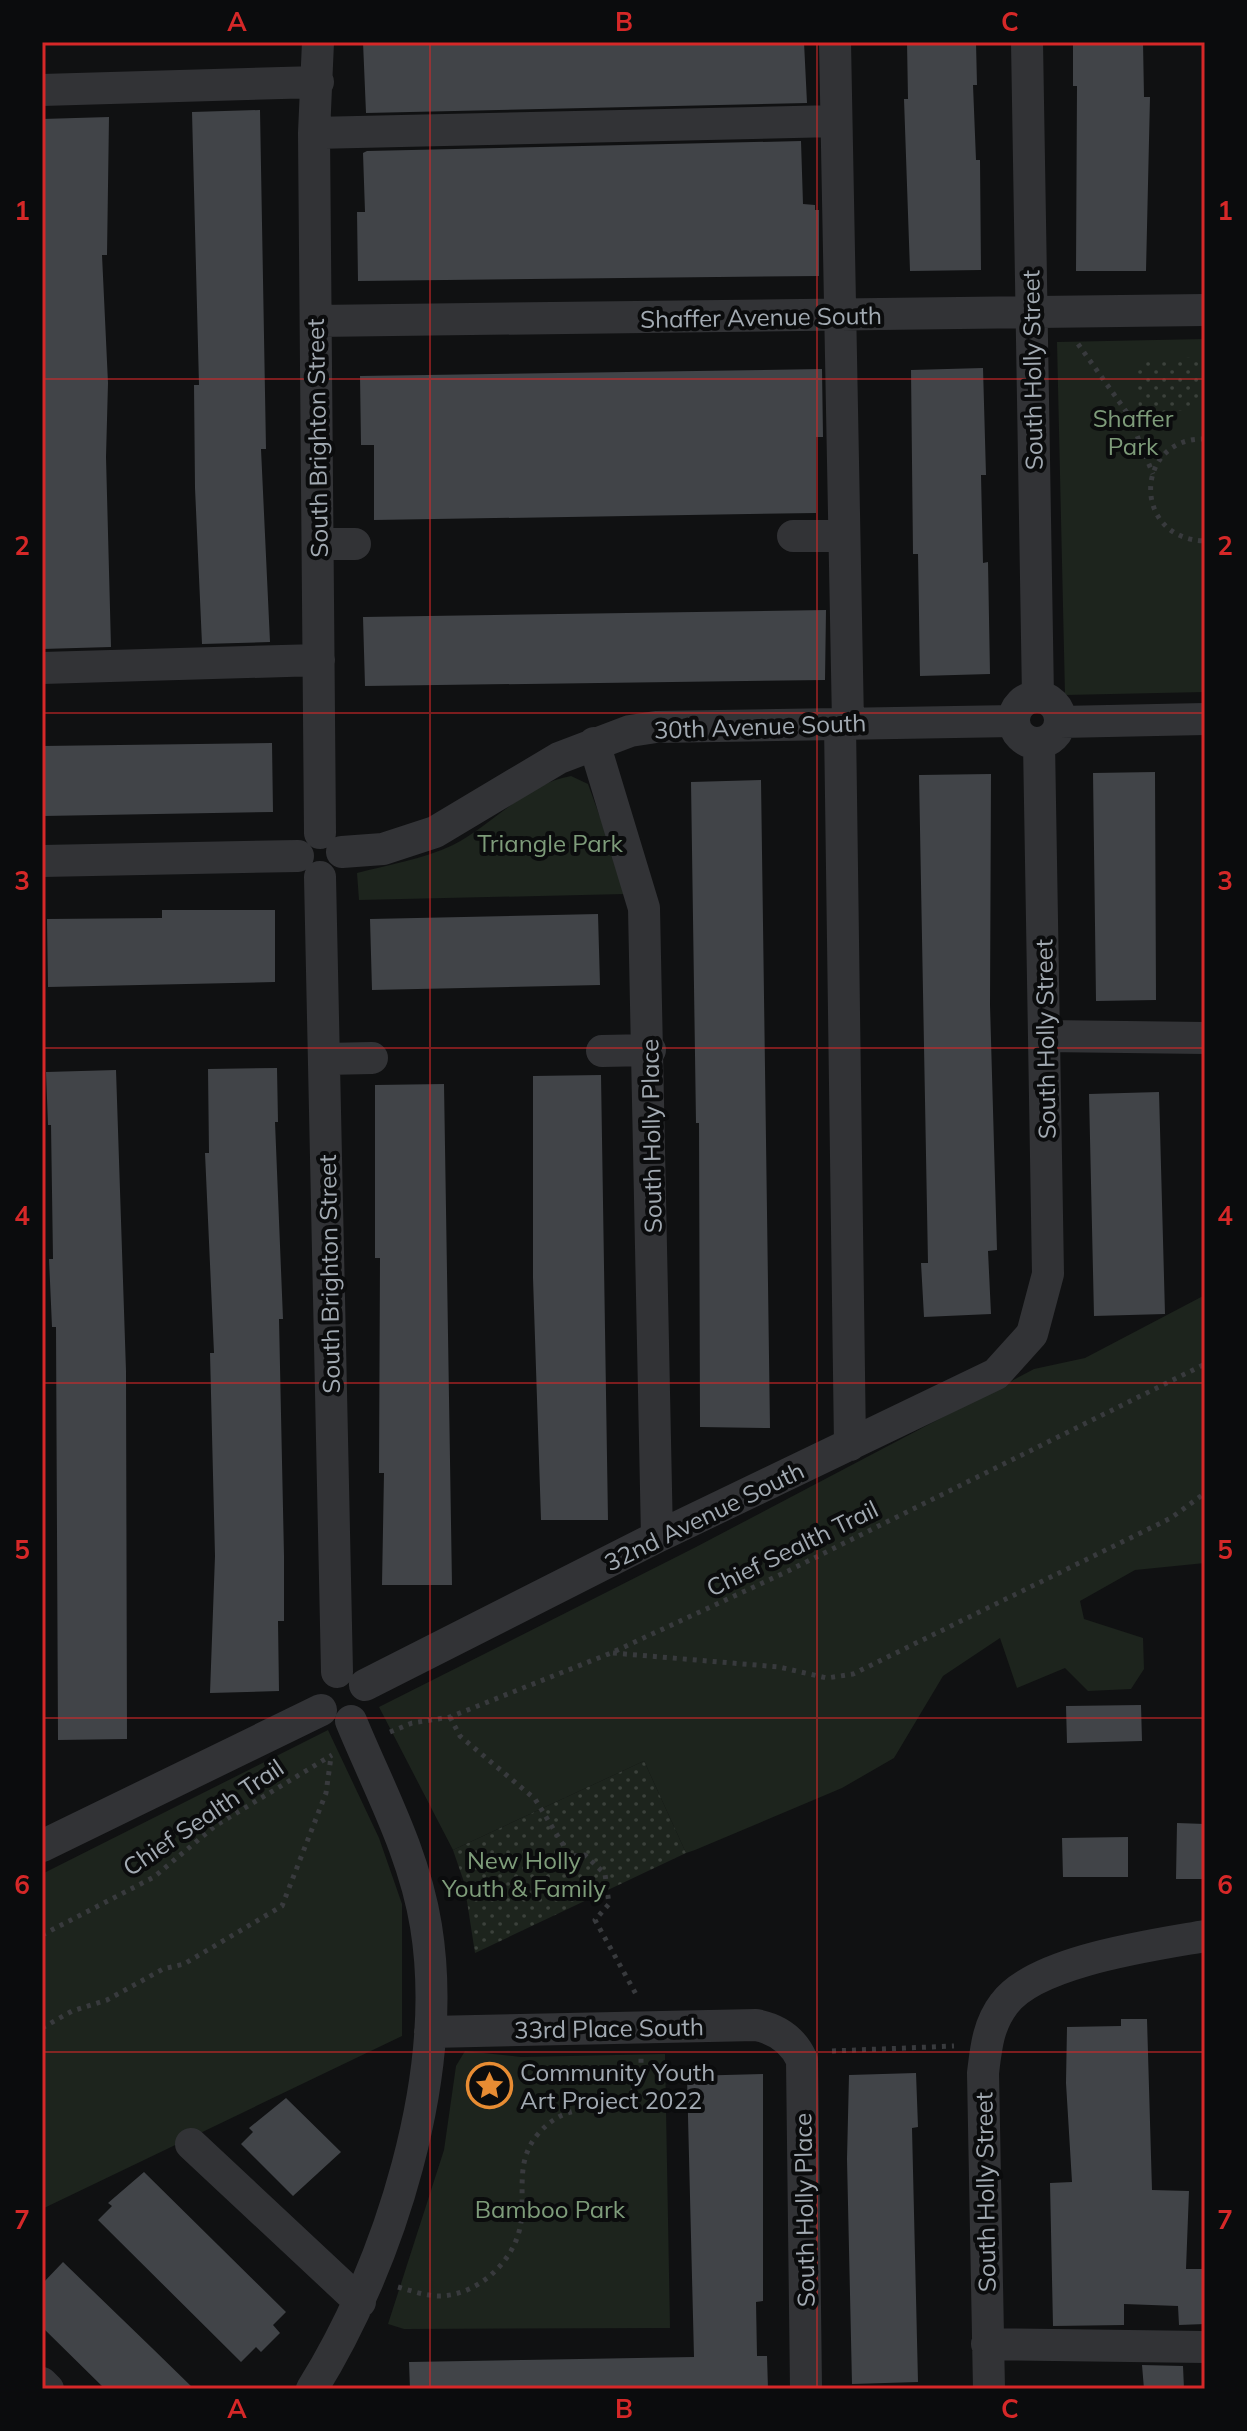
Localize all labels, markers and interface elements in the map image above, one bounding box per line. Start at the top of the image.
text: A [227,5,247,38]
text: B [615,5,633,38]
text: C [1001,5,1019,38]
text: 1 [14,194,30,227]
text: 1 [1217,194,1233,227]
street label: South Holly Street [1015,270,1049,470]
street label: Shaffer Avenue South [640,300,882,334]
street label: South Brighton Street [300,318,334,558]
park label: Shaffer Park [1093,403,1174,461]
text: 2 [14,529,30,562]
text: 2 [1217,529,1233,562]
street label: 30th Avenue South [653,707,867,745]
park label: Triangle Park [477,828,623,858]
text: 3 [14,864,30,897]
text: 3 [1217,864,1233,897]
street label: South Holly Street [1028,939,1062,1139]
street label: South Holly Place [634,1039,668,1233]
street label: South Brighton Street [312,1154,346,1394]
text: 4 [14,1199,30,1232]
text: 4 [1217,1199,1233,1232]
street label: 32nd Avenue South [599,1455,809,1577]
street label: Chief Sealth Trail [701,1493,883,1603]
text: 5 [14,1533,30,1566]
text: 5 [1217,1533,1233,1566]
street label: Chief Sealth Trail [117,1752,289,1882]
park label: New Holly Youth & Family [441,1845,606,1903]
text: 6 [14,1868,30,1901]
text: 6 [1217,1868,1233,1901]
street label: 33rd Place South [514,2011,704,2045]
place label: Community Youth Art Project 2022 [520,2057,715,2115]
place icon: Community Youth Art Project 2022 [465,2062,513,2110]
street label: South Holly Street [968,2092,1002,2292]
street label: South Holly Place [787,2113,821,2307]
park label: Bamboo Park [475,2194,626,2224]
text: 7 [14,2203,30,2236]
text: 7 [1217,2203,1233,2236]
text: A [227,2392,247,2425]
text: B [615,2392,633,2425]
text: C [1001,2392,1019,2425]

